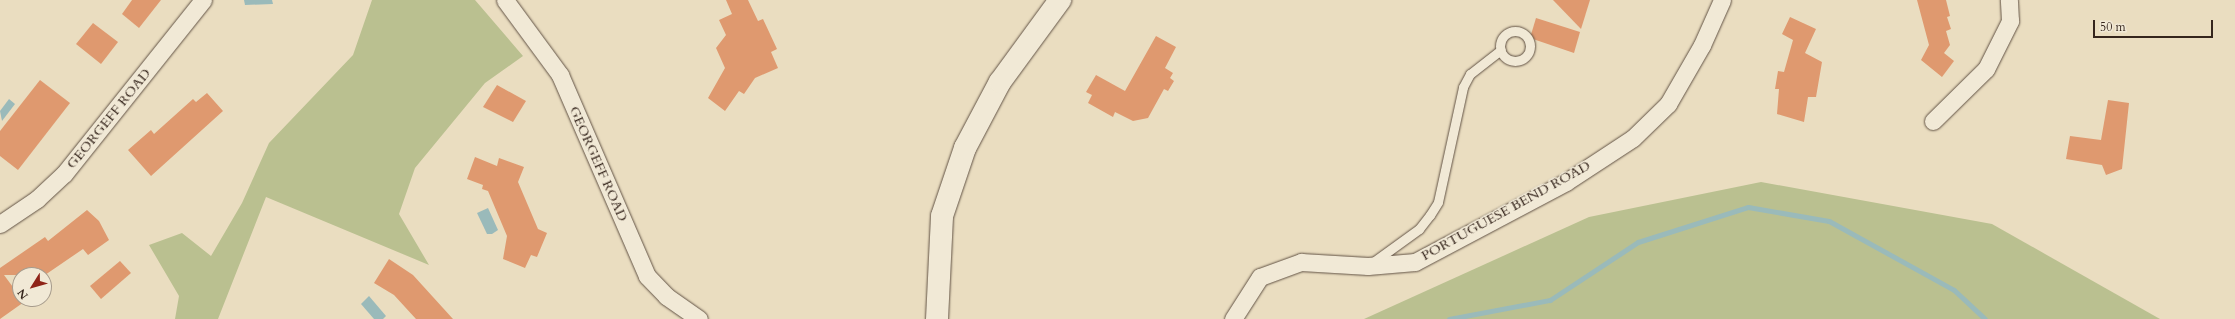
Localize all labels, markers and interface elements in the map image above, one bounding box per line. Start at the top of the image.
scale bar [2095,12,2215,38]
text: 50 m [2100,19,2126,35]
street label: GEORGEFF ROAD [63,65,155,173]
street label: GEORGEFF ROAD [565,104,631,224]
street label: PORTUGUESE BEND ROAD [1419,157,1593,265]
north arrow [12,267,52,307]
text: N [14,286,32,302]

